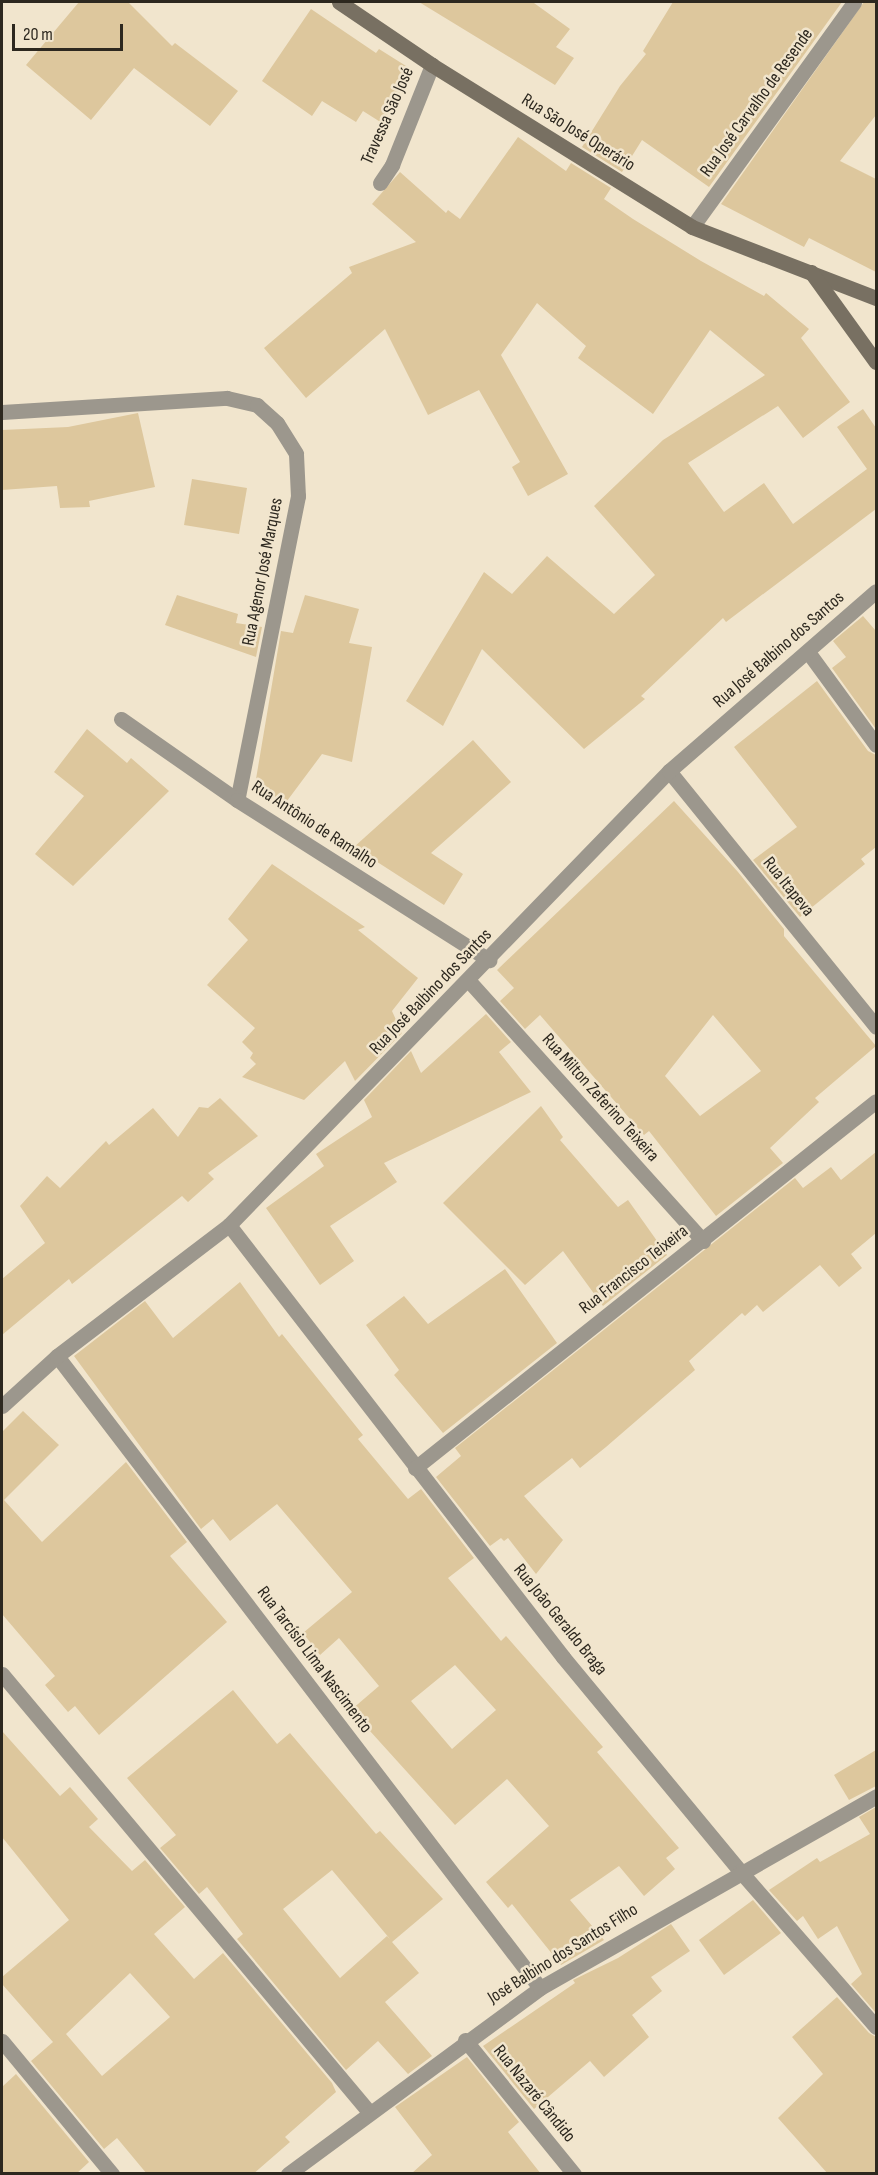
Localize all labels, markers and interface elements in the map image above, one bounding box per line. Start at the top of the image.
scale bar [15,12,126,50]
text: 20 m [23,24,53,45]
street label: Rua José Carvalho de Resende [696,25,818,181]
street label: Travessa São José [357,64,419,168]
street label: Rua São José Operário [517,89,639,177]
street label: Rua Agenor José Marques [238,496,288,648]
street label: Rua José Balbino dos Santos [709,587,849,713]
street label: Rua Antônio de Ramalho [247,776,381,874]
street label: Rua Itapeva [758,853,818,921]
street label: Rua José Balbino dos Santos [365,925,497,1059]
street label: Rua Milton Zeferino Teixeira [537,1030,663,1166]
street label: Rua Francisco Teixeira [575,1221,693,1319]
street label: Rua João Geraldo Braga [509,1560,611,1680]
street label: Rua Tarcísio Lima Nascimento [252,1582,376,1738]
street label: José Balbino dos Santos Filho [484,1899,642,2009]
street label: Rua Nazaré Cândido [488,2041,580,2147]

